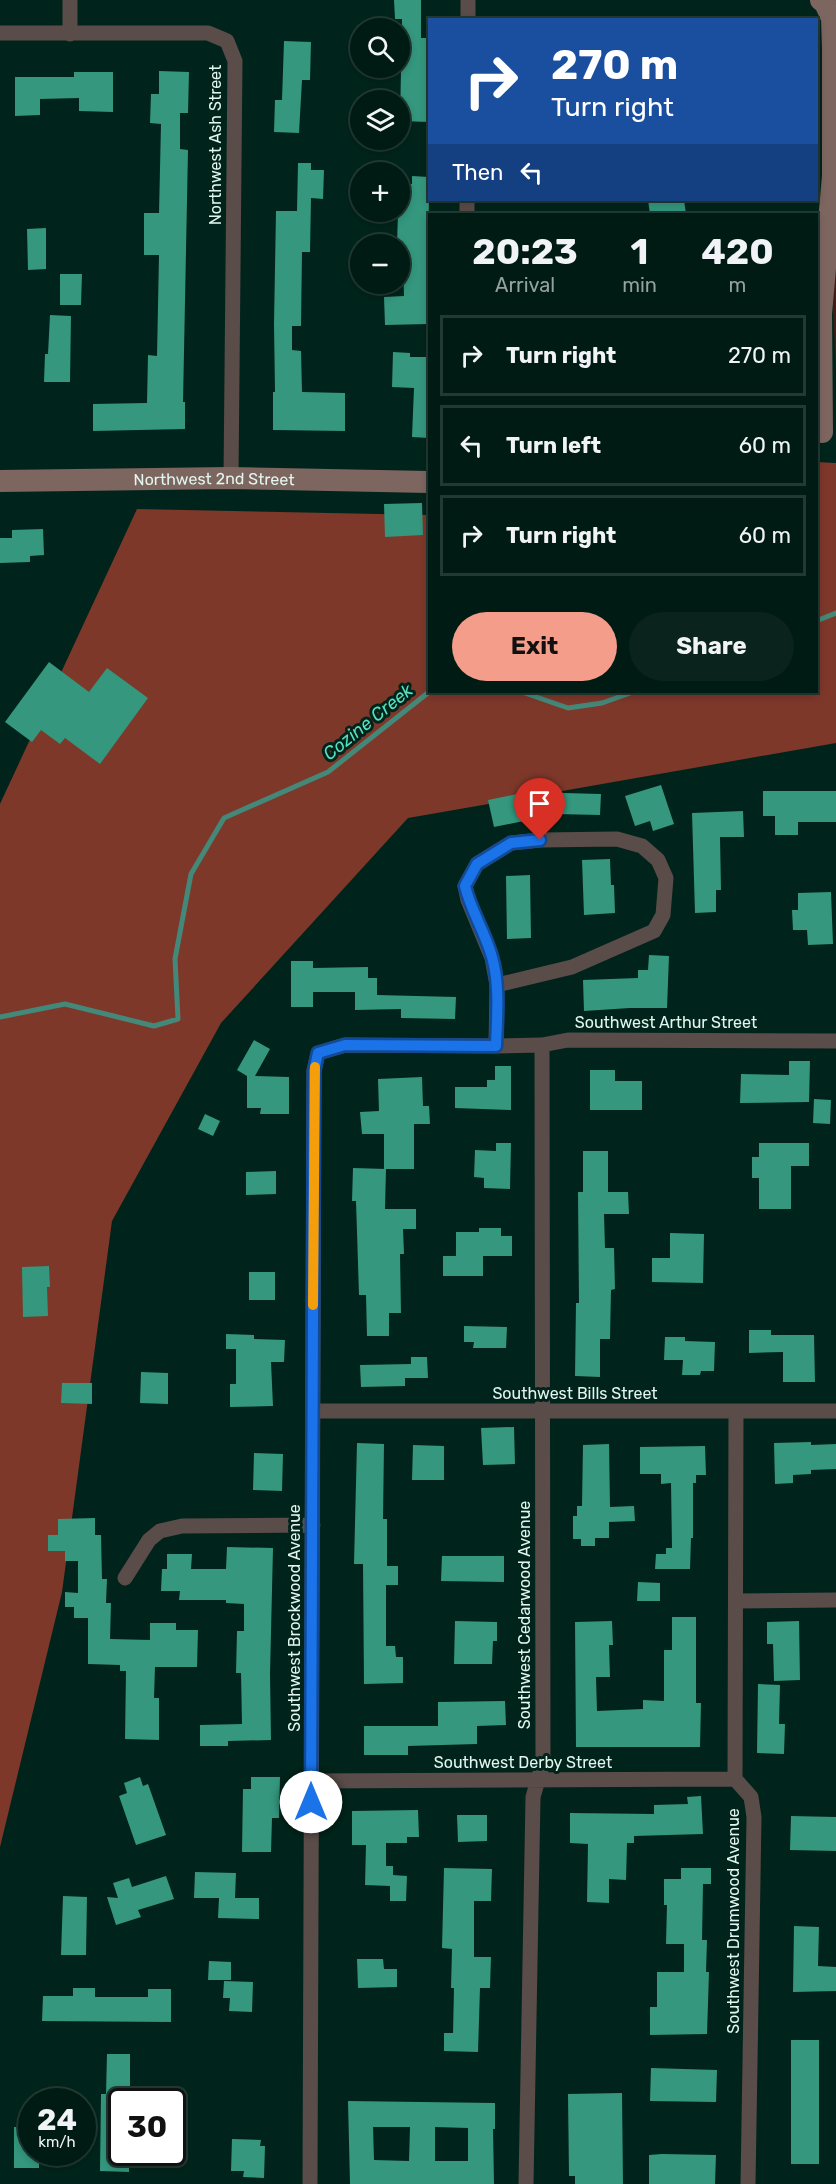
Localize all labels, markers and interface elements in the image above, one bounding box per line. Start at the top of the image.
map controls [350,18,410,294]
button: search [350,18,410,78]
text: 270 m [551,40,678,90]
icon: right [452,42,530,120]
street label: Northwest Ash Street [206,65,225,225]
button: layers [350,90,410,150]
text: Turn right [551,91,674,123]
icon: left [515,156,548,189]
text: Then [452,159,503,186]
button: + [350,162,410,222]
text: 20:23 [472,230,578,273]
text: 1 [631,230,648,273]
text: 420 [701,230,774,273]
button: − [350,234,410,294]
text: Arrival [495,273,555,297]
text: min [622,273,657,297]
text: m [729,273,746,297]
icon: right [455,339,488,372]
text: Turn right [506,342,616,369]
text: 270 m [728,342,791,369]
icon: left [455,429,488,462]
text: Turn left [506,432,601,459]
text: 60 m [739,432,791,459]
street label: Northwest 2nd Street [133,468,295,489]
icon: right [455,519,488,552]
text: Turn right [506,522,616,549]
text: 60 m [739,522,791,549]
button: Exit [452,612,617,681]
button: Share [629,612,794,681]
water label: Cozine Creek [319,679,418,765]
pin [514,778,565,840]
icon: arrive [523,787,556,820]
street label: Southwest Arthur Street [575,1013,757,1032]
street label: Southwest Bills Street [492,1384,658,1403]
street label: Southwest Cedarwood Avenue [515,1501,534,1729]
street label: Southwest Brockwood Avenue [285,1504,304,1732]
street label: Southwest Derby Street [434,1753,612,1772]
position arrow [279,1770,343,1834]
street label: Southwest Drumwood Avenue [724,1808,743,2034]
speed limit sign: 30 [108,2088,186,2166]
text: 24 [37,2102,77,2138]
text: km/h [38,2133,76,2151]

